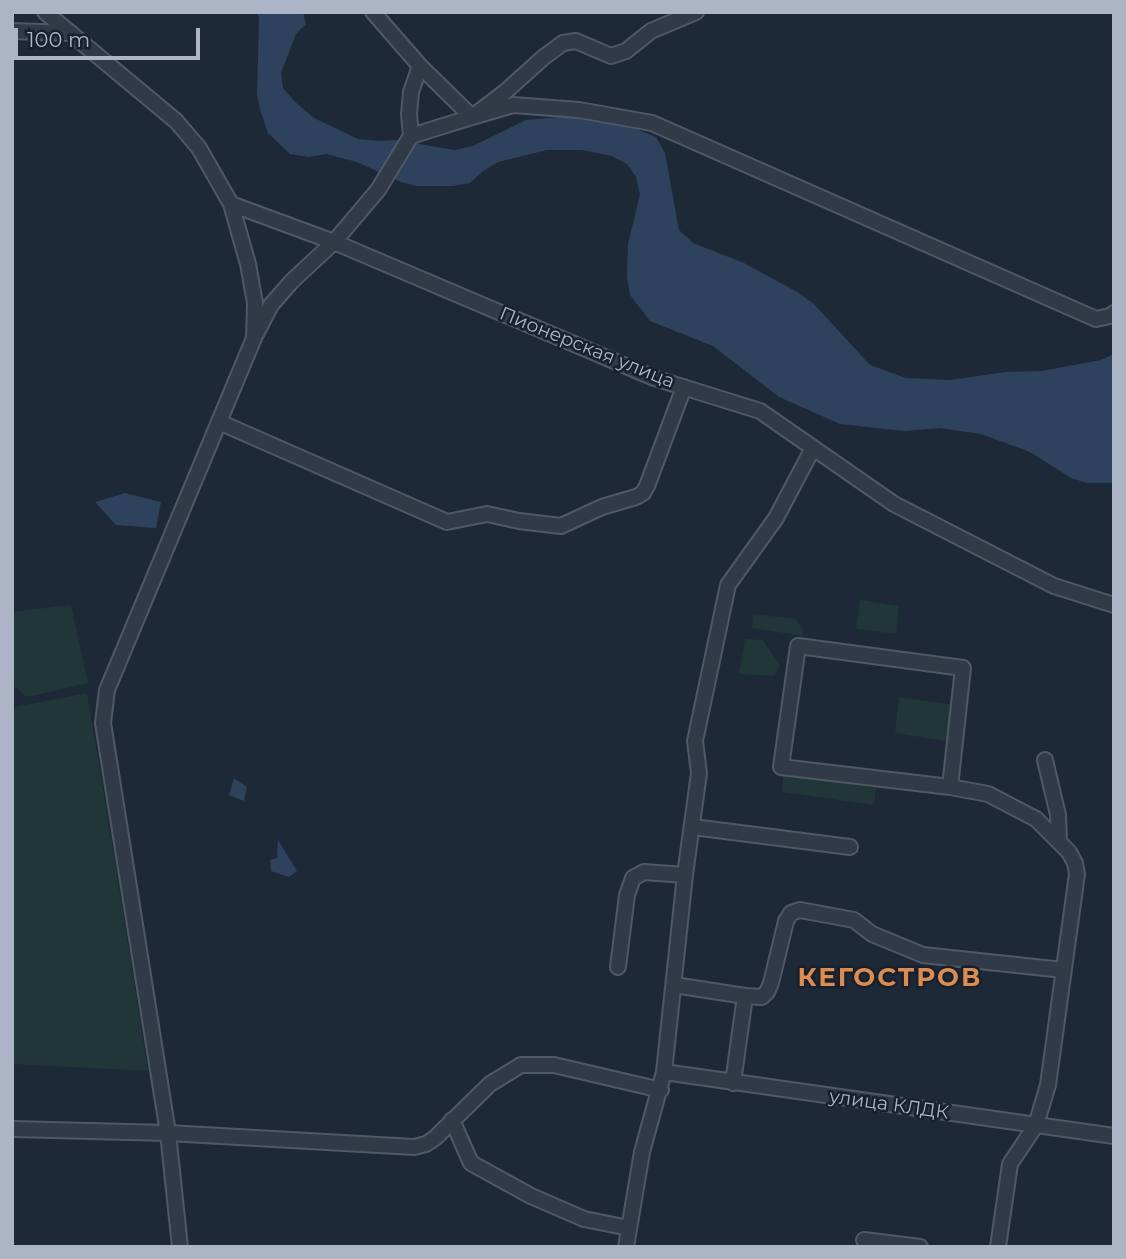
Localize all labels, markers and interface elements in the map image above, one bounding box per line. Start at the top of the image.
scale bar [18,14,203,58]
text: 100 m [27,27,90,52]
street label: Пионерская улица [496,302,678,394]
district label: КЕГОСТРОВ [799,962,981,994]
street label: улица КЛДК [828,1085,950,1125]

